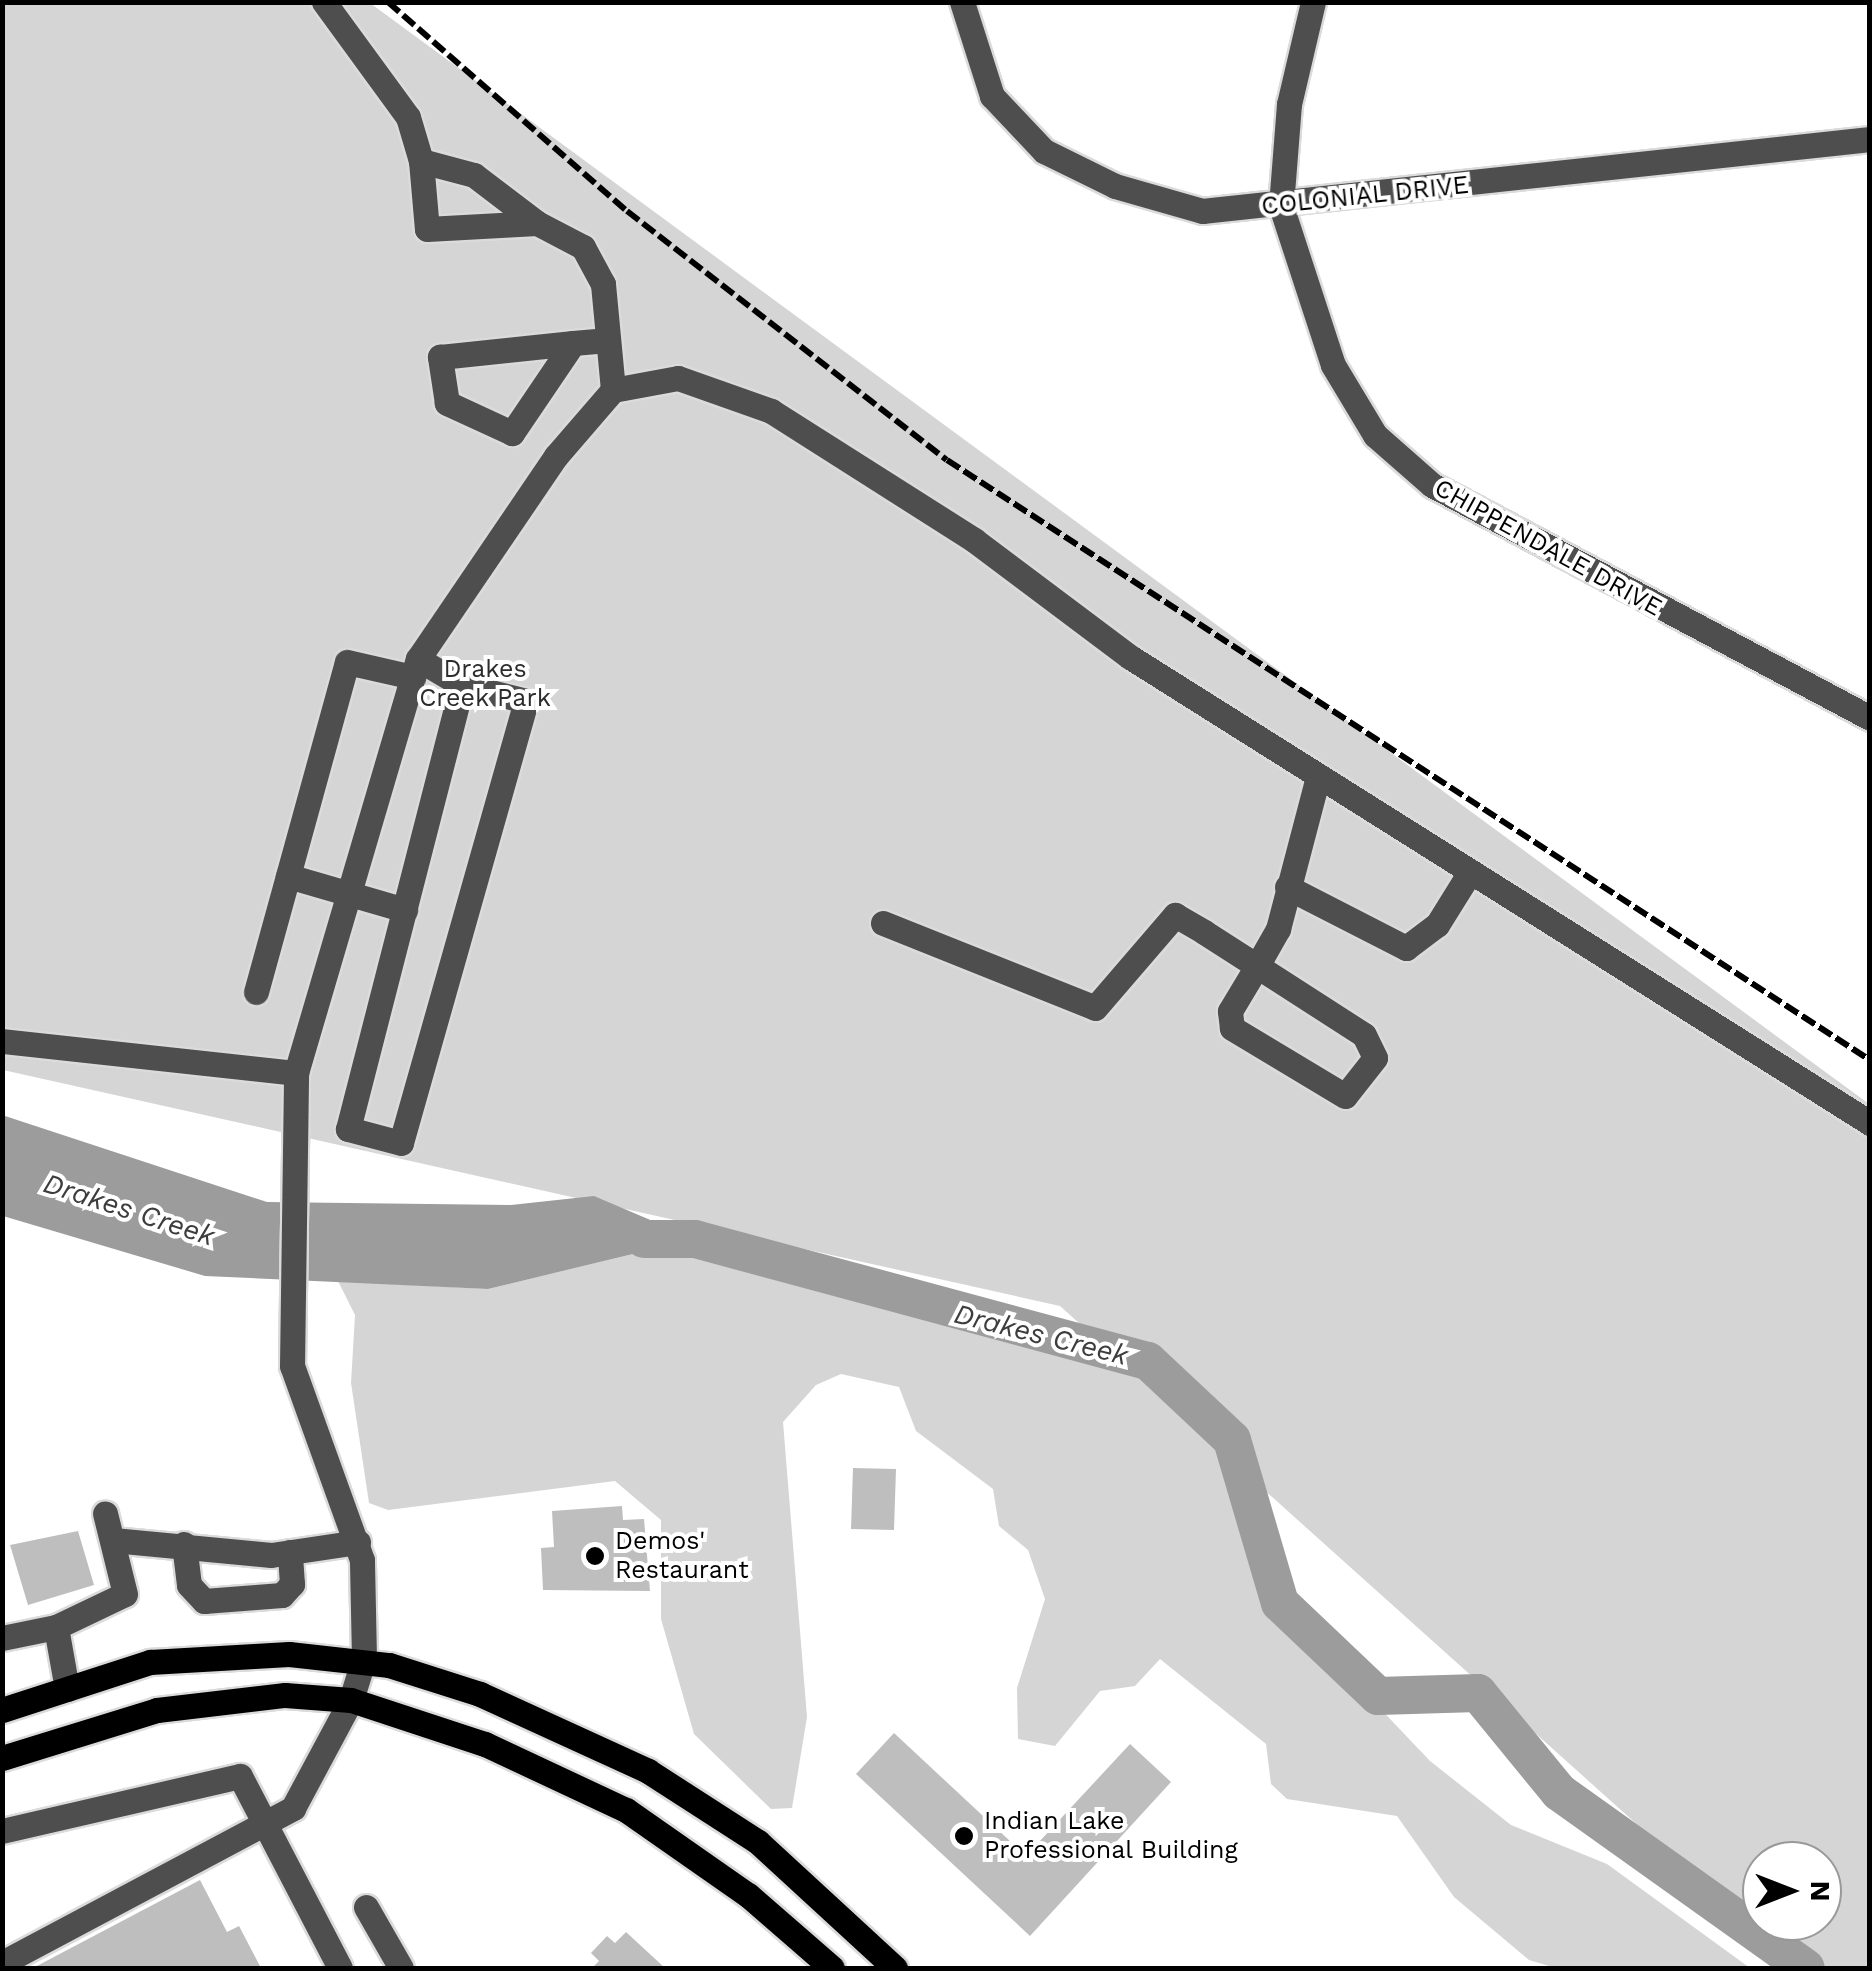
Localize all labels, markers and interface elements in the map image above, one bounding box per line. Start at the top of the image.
street label: COLONIAL DRIVE [1260,170,1470,222]
street label: CHIPPENDALE DRIVE [1429,473,1667,623]
park label: Drakes Creek Park [419,655,551,714]
water label: Drakes Creek [39,1167,219,1253]
water label: Drakes Creek [951,1297,1131,1373]
place label: Demos' Restaurant [615,1527,749,1586]
marker: Demos' Restaurant [584,1545,606,1567]
place label: Indian Lake Professional Building [984,1807,1239,1866]
marker: Indian Lake Professional Building [953,1825,975,1847]
north arrow [1742,1841,1842,1941]
text: N [1804,1881,1837,1901]

